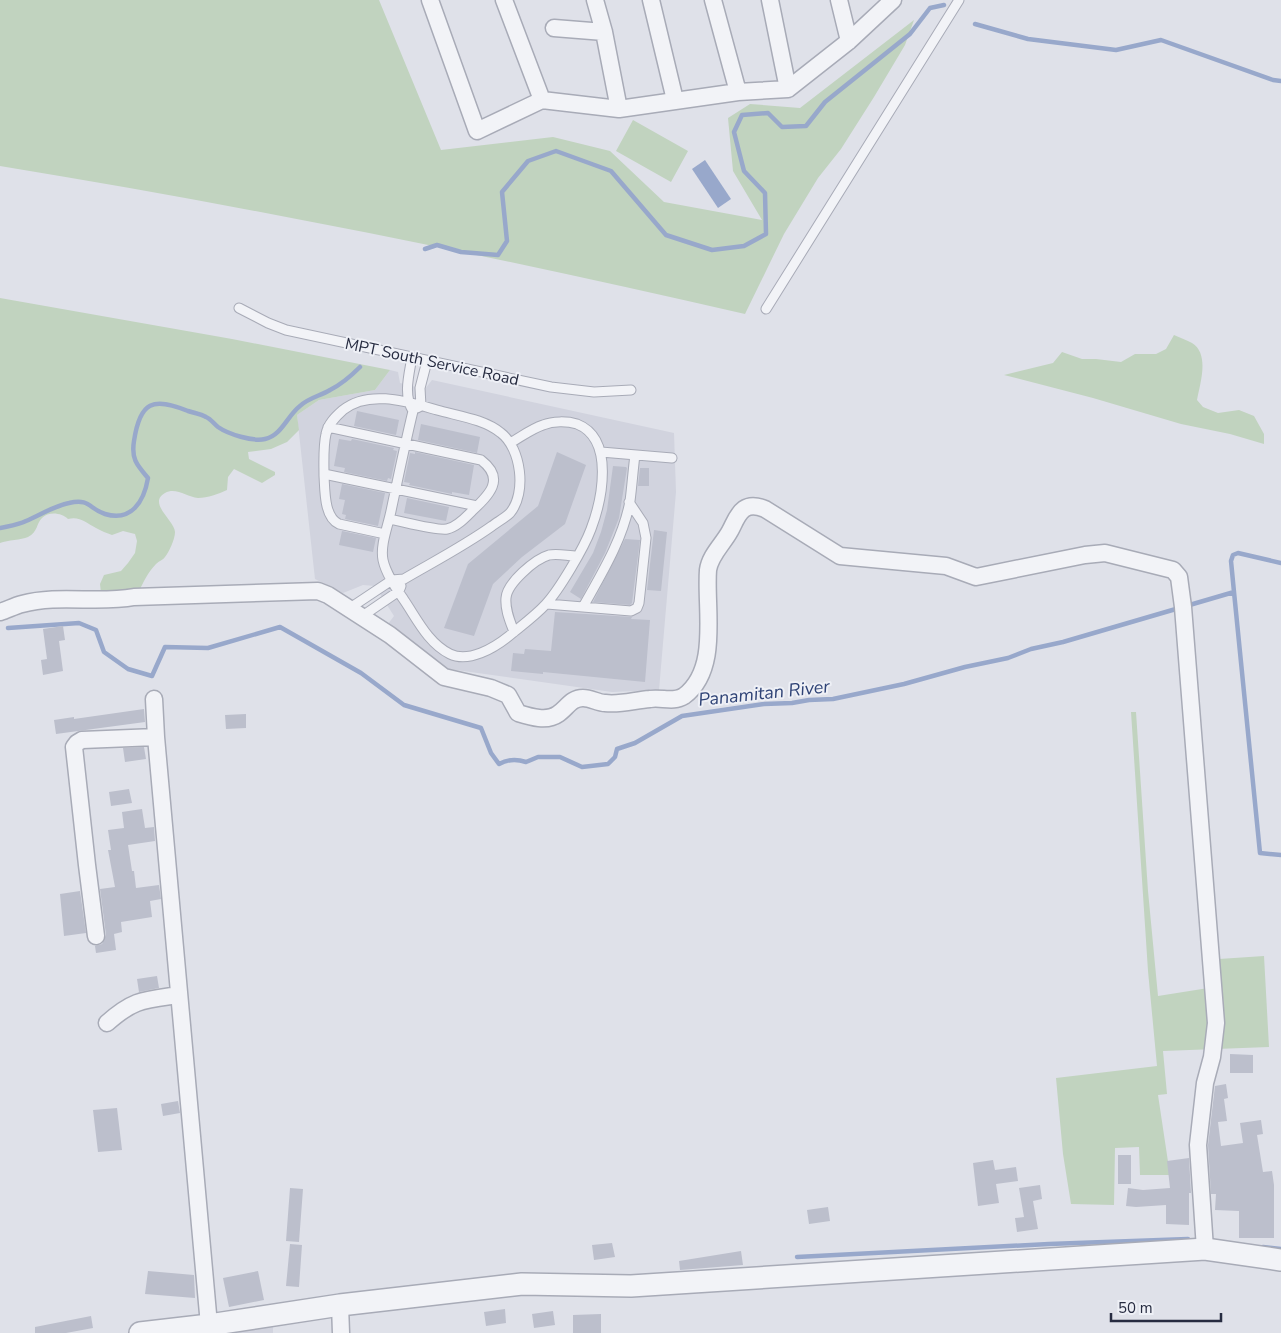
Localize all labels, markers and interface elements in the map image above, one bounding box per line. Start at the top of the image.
street label: MPT South Service Road [343,333,521,391]
water label: Panamitan River [697,674,831,712]
scale bar [1111,1290,1221,1322]
text: 50 m [1118,1298,1153,1318]

